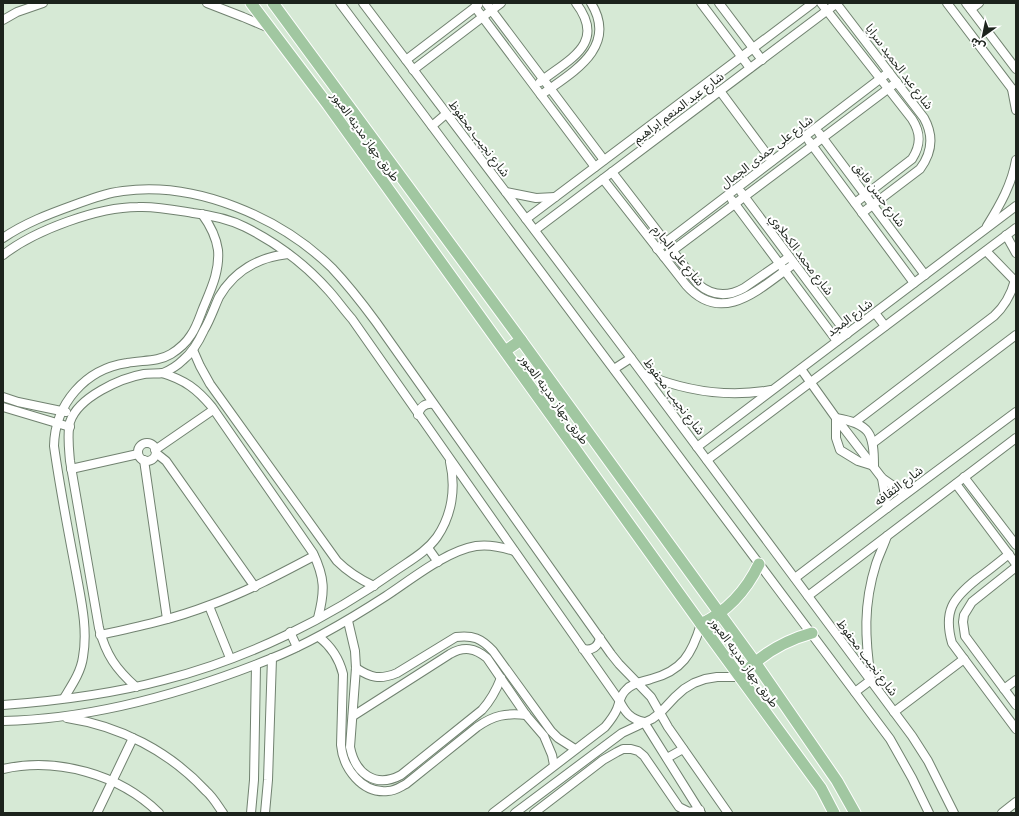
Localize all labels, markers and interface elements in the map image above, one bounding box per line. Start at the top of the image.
north arrow [963,16,1003,56]
street label: شارع عبد الحميد سرايا [861,21,937,113]
text: ش [967,34,988,54]
street label: شارع عبد المنعم ابراهيم [630,68,728,148]
street label: طريق جهاز مدينه العبور [327,88,403,185]
street label: شارع نجيب محفوظ [444,97,513,181]
street label: شارع على حمدى الجمال [717,112,817,193]
street label: شارع حسن فايق [849,159,909,231]
street label: شارع محمد الكحلاوي [764,211,837,299]
street label: شارع على الجارم [648,222,708,290]
street label: شارع المجد [824,295,876,341]
street label: طريق جهاز مدينه العبور [516,351,592,448]
street label: شارع نجيب محفوظ [639,355,708,439]
street label: شارع الثقافه [871,462,927,510]
street label: طريق جهاز مدينه العبور [706,614,782,711]
street label: شارع نجيب محفوظ [832,616,901,700]

